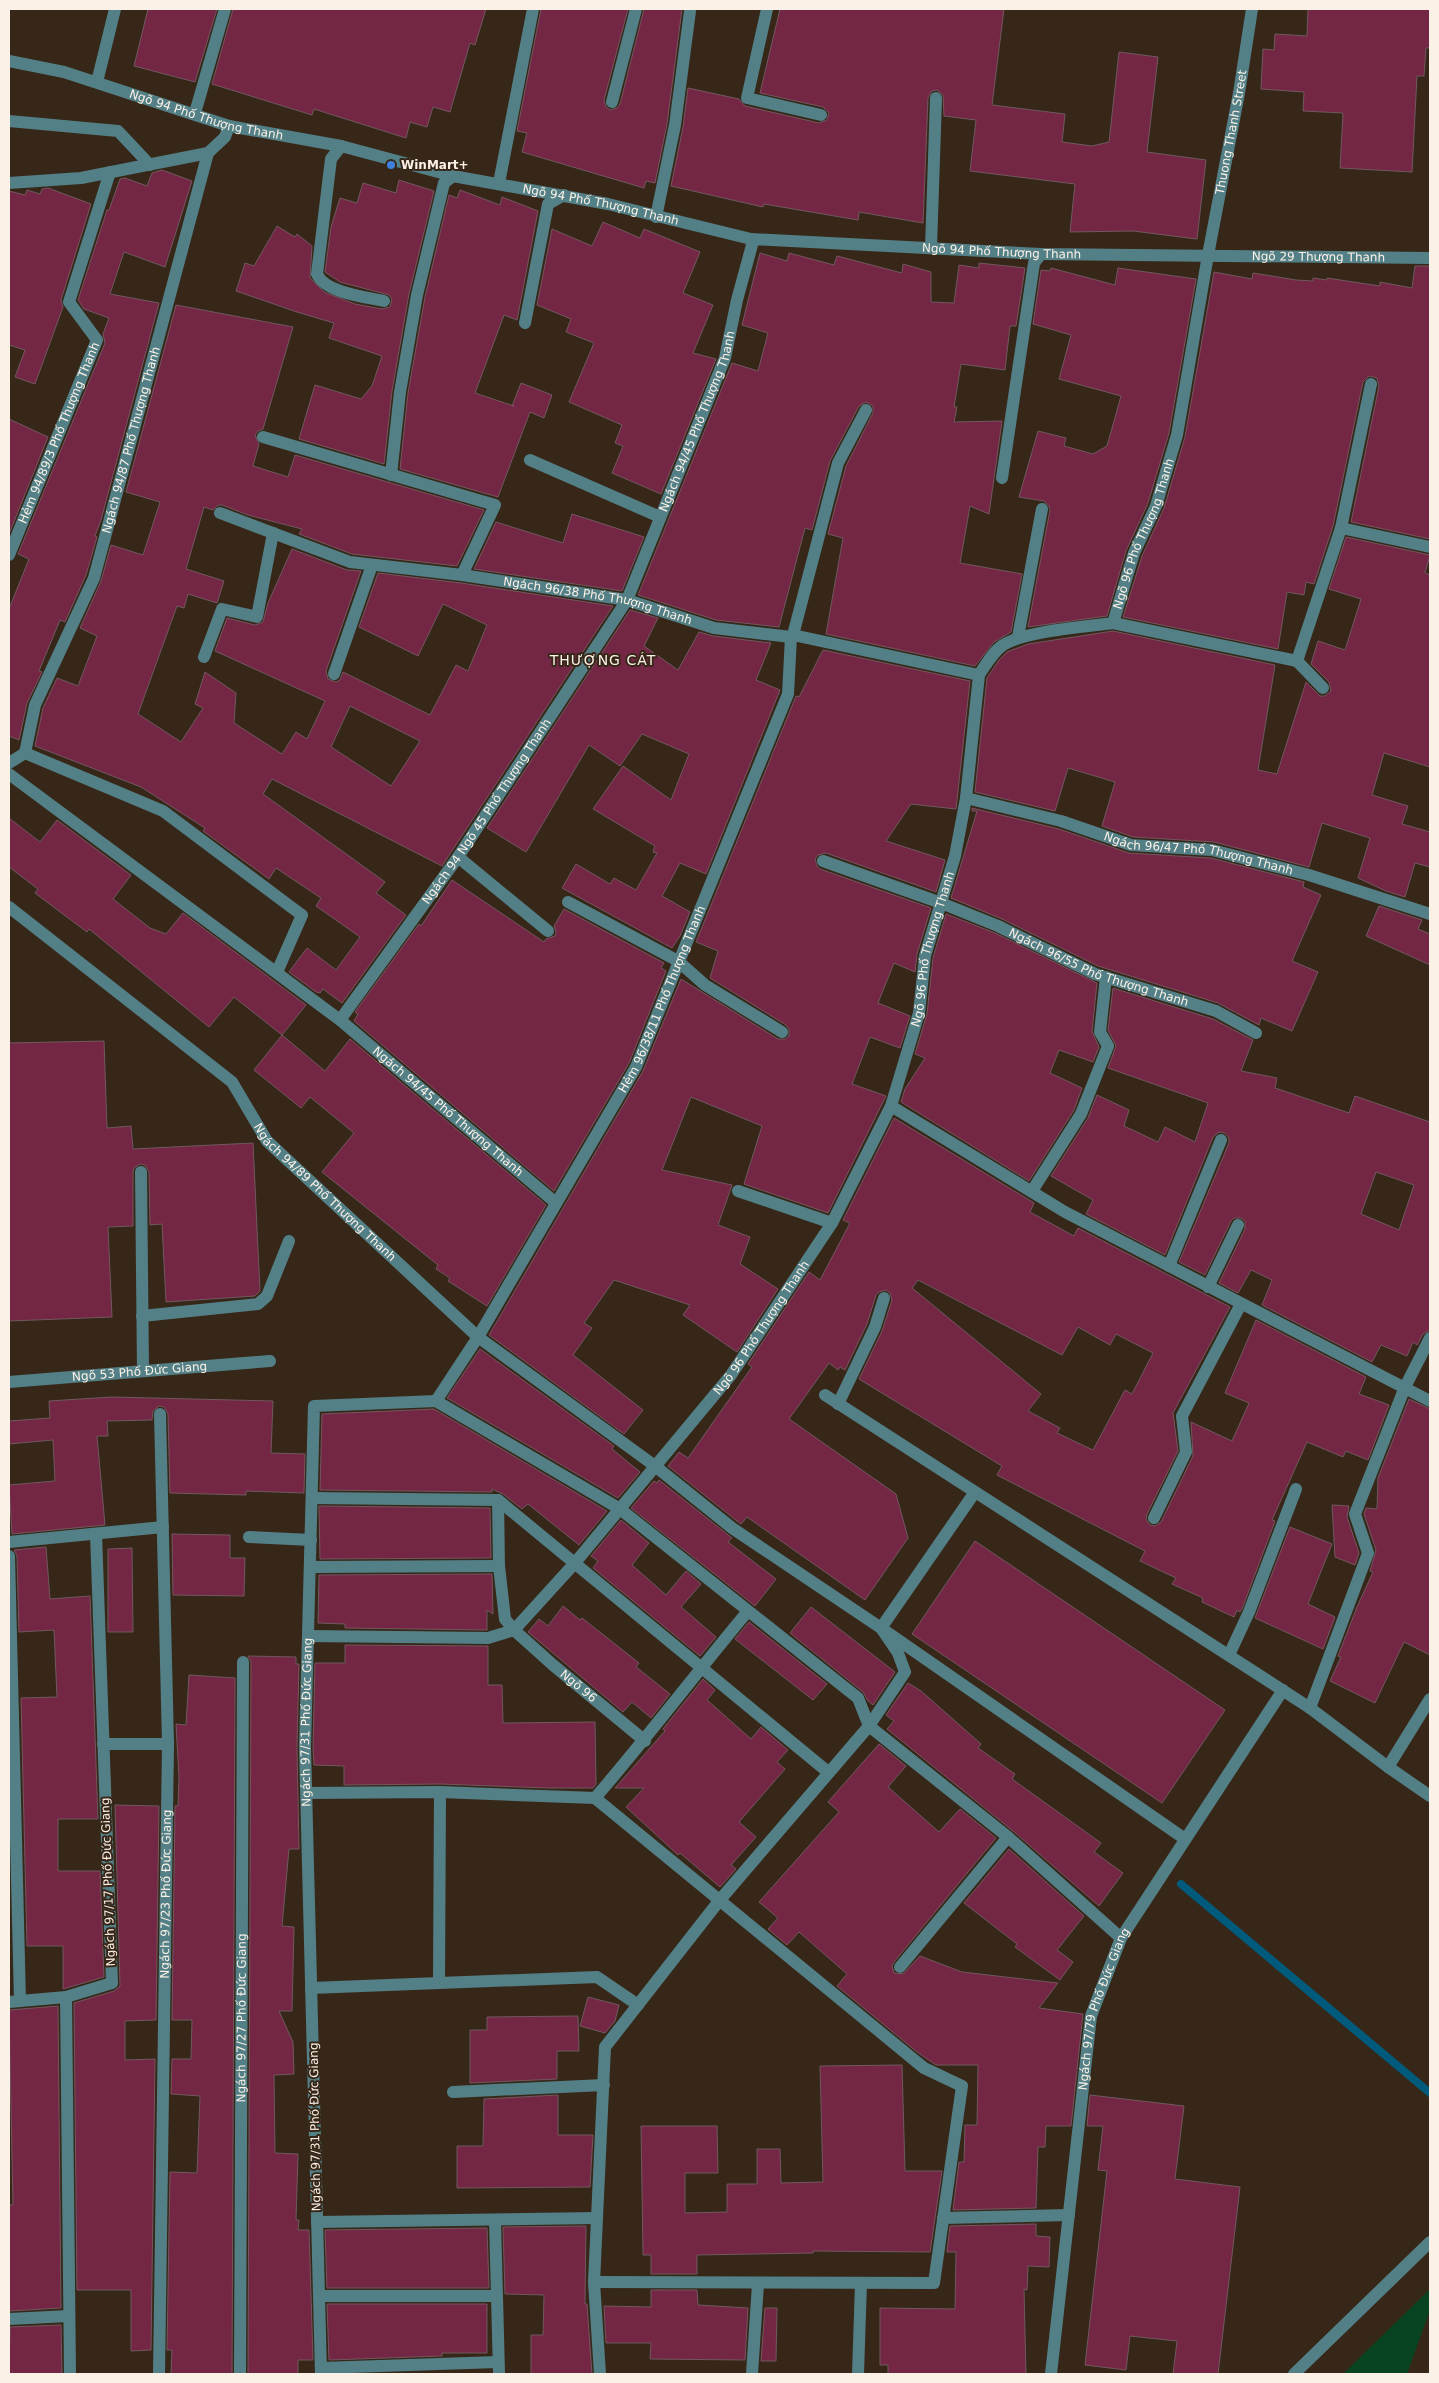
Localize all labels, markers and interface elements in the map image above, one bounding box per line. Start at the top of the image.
street label: Thuong Thanh Street [1212,69,1250,197]
street label: Ngõ 94 Phố Thượng Thanh [128,87,284,143]
place label: WinMart+ [401,158,469,172]
marker: WinMart+ [385,159,397,171]
street label: Ngõ 94 Phố Thượng Thanh [521,182,680,228]
street label: Ngõ 94 Phố Thượng Thanh [922,241,1081,261]
street label: Ngõ 29 Thượng Thanh [1252,249,1385,265]
street label: Ngách 94/45 Phố Thượng Thanh [656,330,737,514]
street label: Hẻm 94/89/3 Phố Thượng Thanh [16,340,102,526]
street label: Ngách 94/87 Phố Thượng Thanh [99,345,163,535]
street label: Ngõ 96 Phố Thượng Thanh [1111,457,1177,611]
street label: Ngách 96/38 Phố Thượng Thanh [502,574,694,627]
district label: THƯỢNG CÁT [549,652,656,668]
street label: Ngách 94 Ngõ 45 Phố Thượng Thanh [419,716,554,907]
street label: Ngách 96/47 Phố Thượng Thanh [1102,829,1295,878]
street label: Ngõ 96 Phố Thượng Thanh [908,870,957,1029]
street label: Hẻm 96/38/11 Phố Thượng Thanh [616,903,708,1095]
street label: Ngách 96/55 Phố Thượng Thanh [1006,925,1190,1009]
street label: Ngách 94/45 Phố Thượng Thanh [370,1044,526,1179]
street label: Ngách 94/89 Phố Thượng Thanh [251,1121,399,1264]
street label: Ngõ 96 Phố Thượng Thanh [711,1258,812,1398]
street label: Ngõ 53 Phố Đức Giang [71,1359,208,1384]
street label: Ngách 97/31 Phố Đức Giang [298,1638,315,1807]
street label: Ngõ 96 [557,1667,600,1705]
street label: Ngách 97/17 Phố Đức Giang [98,1797,118,1967]
street label: Ngách 97/23 Phố Đức Giang [158,1809,174,1979]
street label: Ngách 97/79 Phố Đức Giang [1076,1925,1133,2091]
street label: Ngách 97/27 Phố Đức Giang [234,1933,249,2103]
street label: Ngách 97/31 Phố Đức Giang [307,2042,323,2212]

